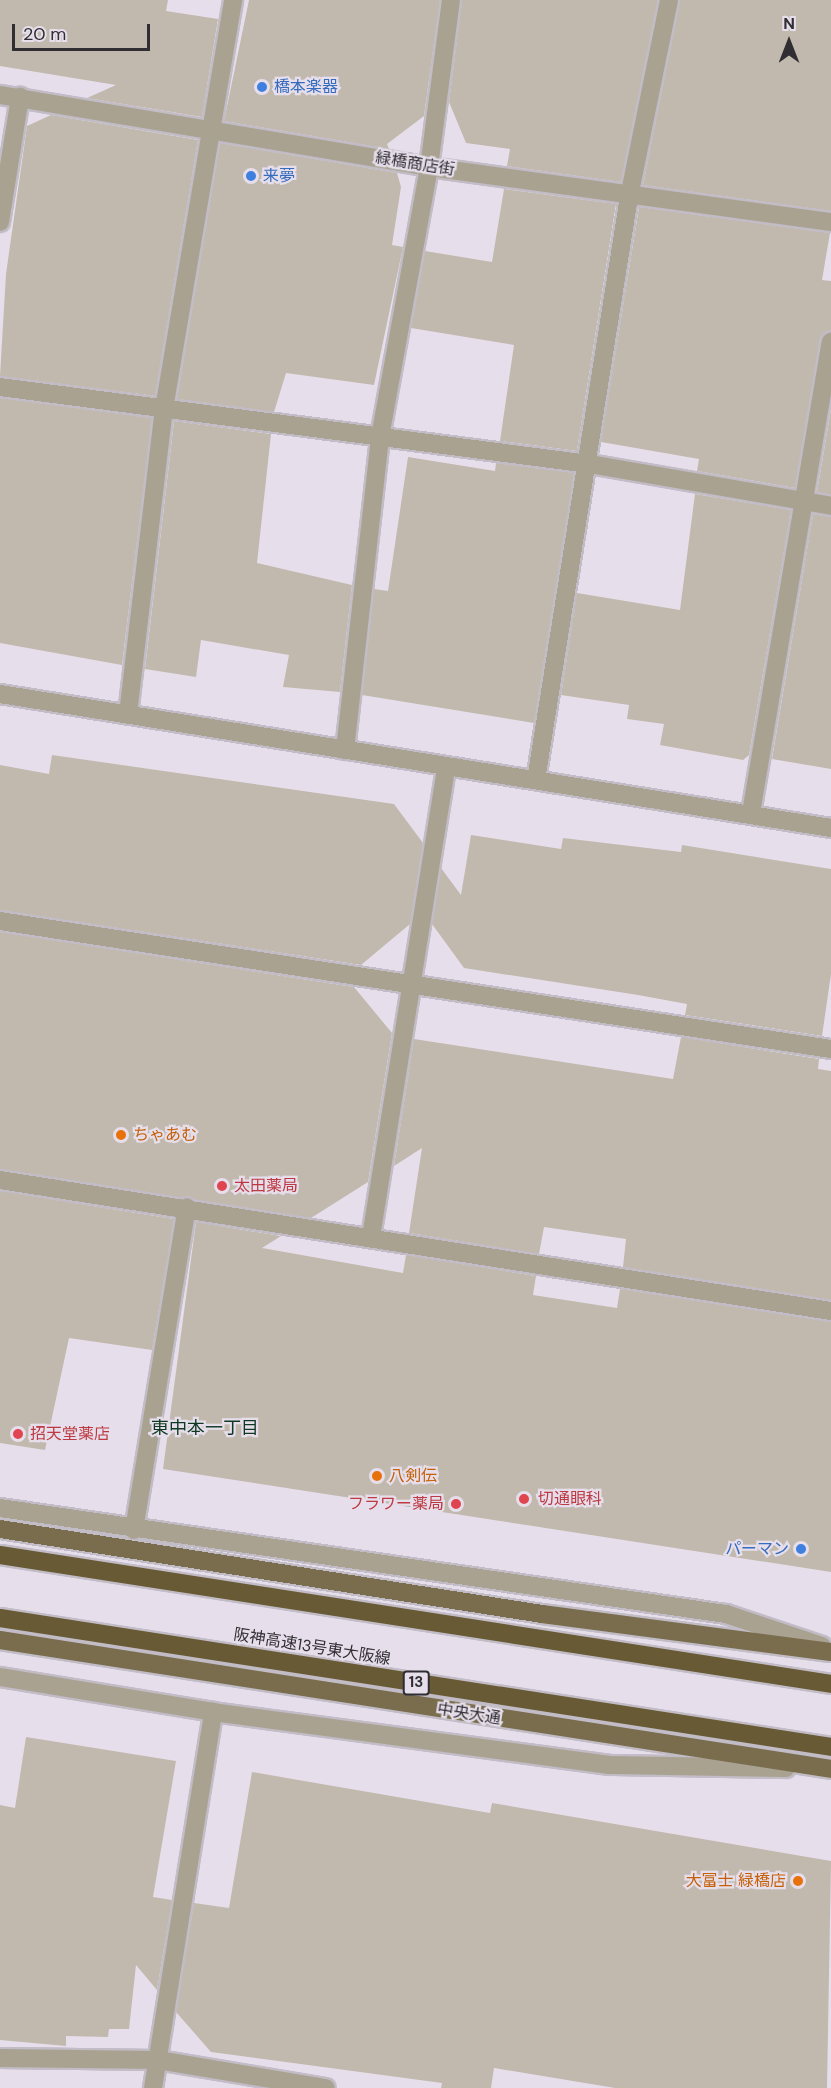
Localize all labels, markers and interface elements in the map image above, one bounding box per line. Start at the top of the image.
scale bar [15,12,153,50]
north arrow [759,12,819,72]
text: N [783,13,795,34]
text: 20 m [23,22,66,46]
place label: 橋本楽器 [274,77,338,97]
marker: 橋本楽器 [255,80,269,94]
street label: 緑橋商店街 [374,148,456,180]
place label: 来夢 [263,166,295,186]
marker: 来夢 [244,169,258,183]
place label: ちゃあむ [133,1125,197,1145]
marker: ちゃあむ [114,1128,128,1142]
place label: 太田薬局 [234,1176,298,1196]
marker: 太田薬局 [215,1179,229,1193]
district label: 東中本一丁目 [151,1417,259,1439]
place label: 招天堂薬店 [30,1424,110,1444]
marker: 招天堂薬店 [11,1427,25,1441]
place label: 八剣伝 [389,1466,437,1486]
marker: 八剣伝 [370,1469,384,1483]
place label: 切通眼科 [538,1489,602,1509]
marker: 切通眼科 [515,1490,533,1508]
place label: フラワー薬局 [348,1494,444,1514]
marker: フラワー薬局 [449,1497,463,1511]
place label: パーマン [725,1539,789,1559]
marker: パーマン [794,1542,808,1556]
street label: 阪神高速13号東大阪線 [232,1625,392,1669]
road number: 13 [402,1671,430,1695]
street label: 中央大通 [436,1700,502,1728]
place label: 大富士 緑橋店 [686,1871,786,1891]
marker: 大富士 緑橋店 [791,1874,805,1888]

